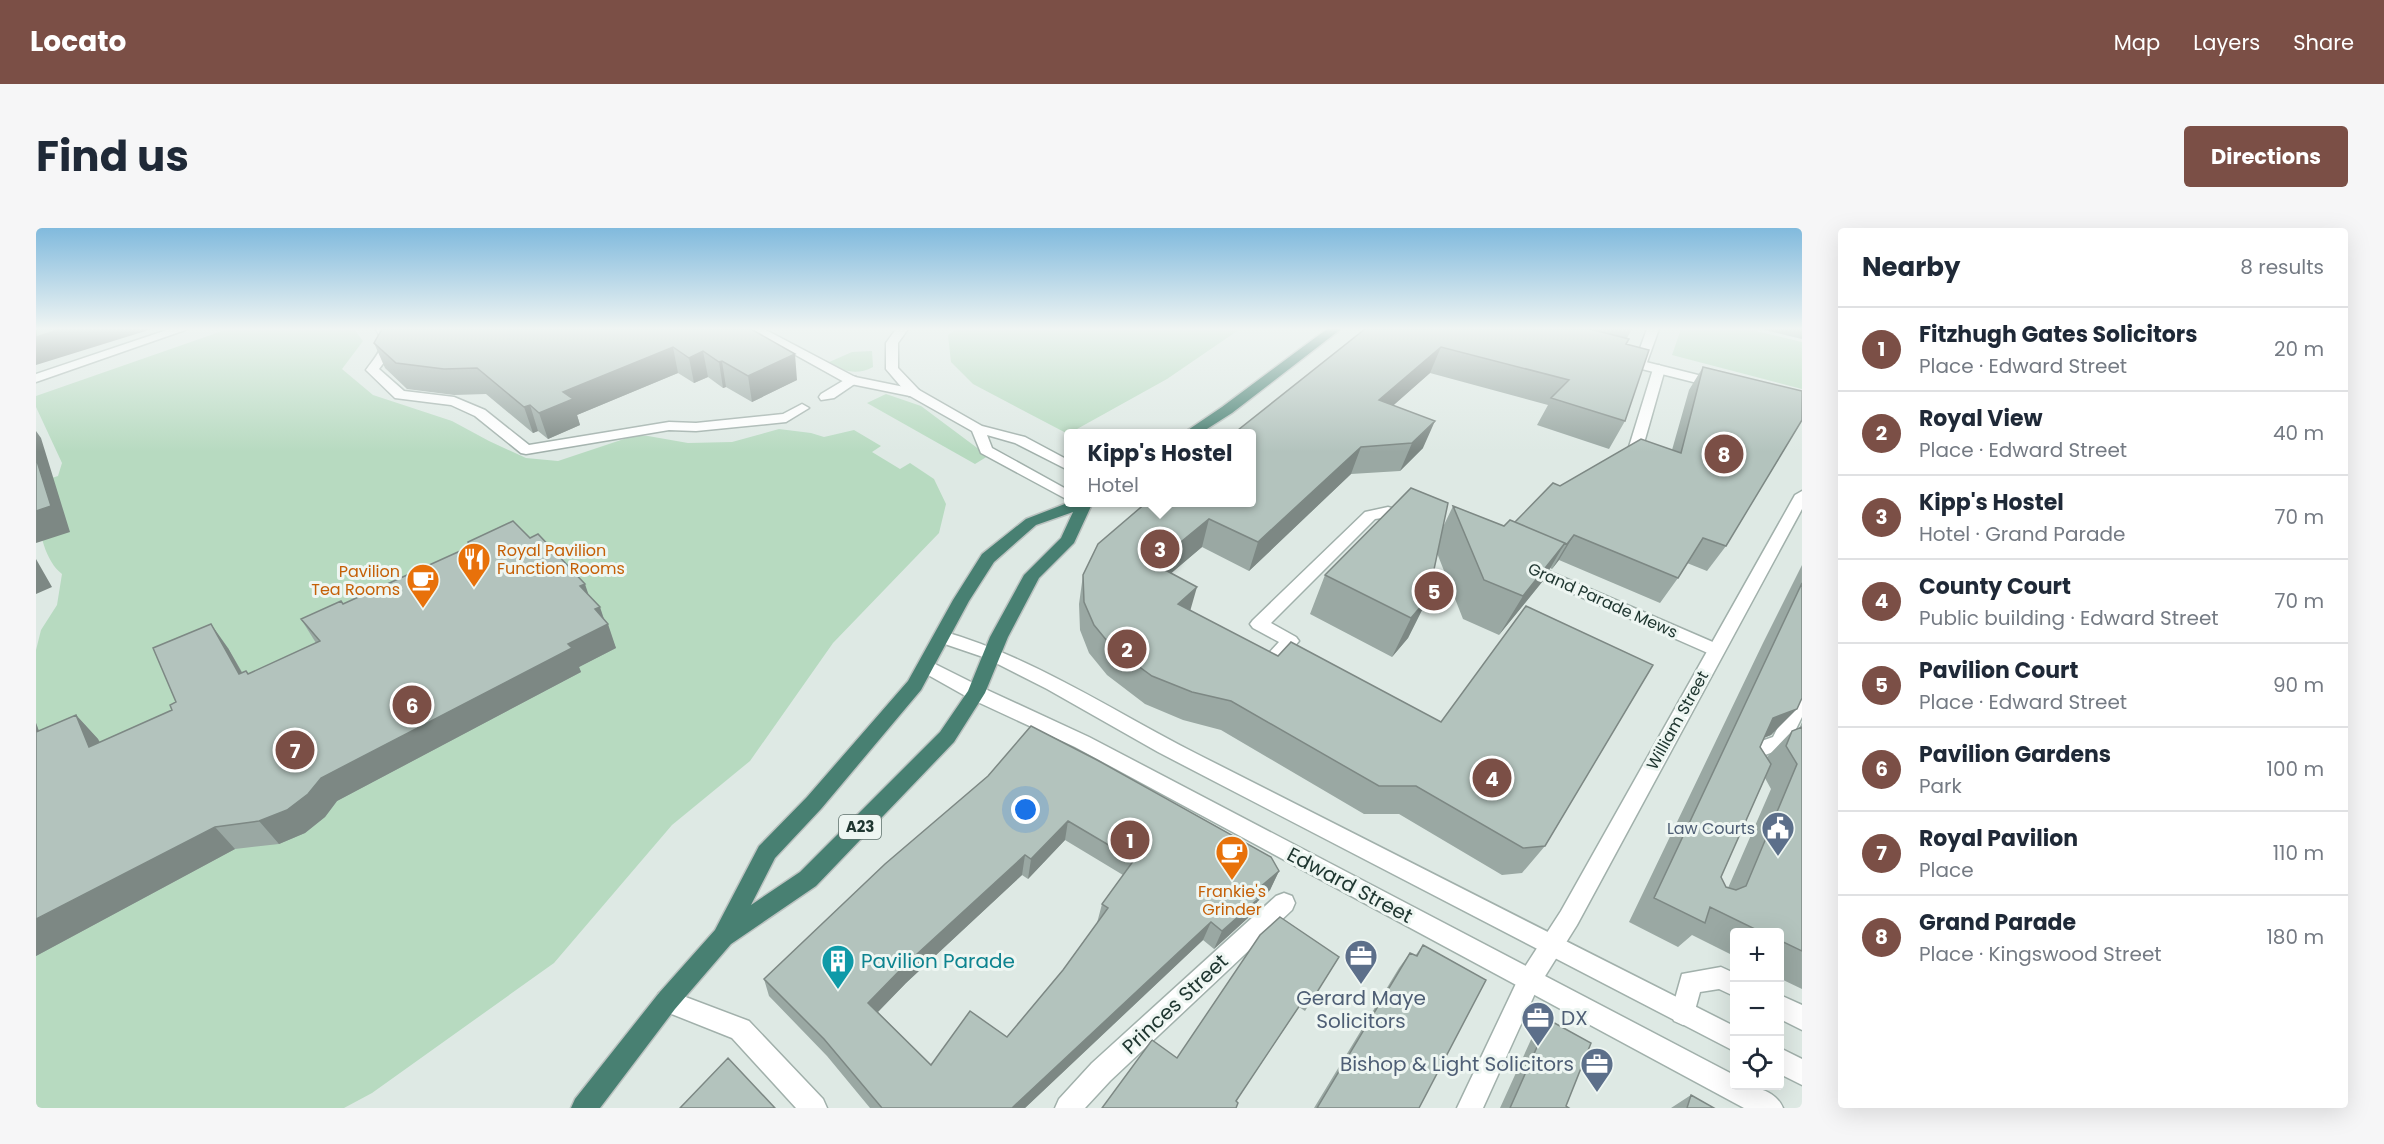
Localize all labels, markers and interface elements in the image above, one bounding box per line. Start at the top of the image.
text: Locato [30,22,126,61]
text: Map [2114,28,2160,57]
text: Layers [2193,28,2260,57]
text: Share [2293,28,2354,57]
button: Directions [2184,126,2348,187]
text: Find us [36,127,189,186]
text: Nearby [1862,249,1960,285]
text: 8 results [2240,253,2324,281]
text: Fitzhugh Gates Solicitors [1919,319,2198,350]
text: 1 [1878,335,1885,363]
text: 20 m [2274,335,2324,363]
text: Place · Edward Street [1919,352,2127,380]
text: Royal View [1919,403,2043,434]
text: 2 [1876,419,1887,447]
text: 40 m [2273,419,2324,447]
popup [1064,429,1256,507]
pin: 8 [1704,432,1744,476]
text: Place · Edward Street [1919,436,2127,464]
text: Kipp's Hostel [1088,438,1232,469]
text: Hotel [1088,471,1139,499]
text: Kipp's Hostel [1919,487,2064,518]
text: 3 [1875,503,1888,531]
text: 70 m [2275,503,2324,531]
text: Hotel · Grand Parade [1919,520,2125,548]
pin: 3 [1140,526,1180,572]
place label: Royal Pavilion Function Rooms [497,539,625,580]
restaurant icon: Royal Pavilion Function Rooms [456,541,492,588]
street label: Grand Parade Mews [1524,557,1681,644]
place label: Pavilion Tea Rooms [311,560,400,601]
cafe icon: Pavilion Tea Rooms [405,562,441,609]
pin: 5 [1414,568,1454,614]
text: County Court [1919,571,2071,602]
text: 4 [1875,587,1888,615]
text: 70 m [2275,587,2324,615]
text: Public building · Edward Street [1919,604,2219,632]
pin: 2 [1108,626,1146,672]
text: Pavilion Court [1919,655,2078,686]
street label: William Street [1641,667,1714,774]
text: 5 [1875,671,1888,699]
text: 90 m [2273,671,2324,699]
pin: 6 [392,682,431,728]
text: Place · Edward Street [1919,688,2127,716]
pin: 7 [276,728,314,772]
text: Pavilion Gardens [1919,739,2111,770]
text: 6 [1875,755,1888,783]
text: 100 m [2267,755,2324,783]
pin: 4 [1472,756,1512,800]
text: Park [1919,772,1962,800]
your location [1011,795,1040,824]
public building icon: Law Courts [1760,810,1796,857]
road number: A23 [839,815,881,839]
place label: Law Courts [1667,817,1755,840]
pin: 1 [1110,818,1150,862]
text: Royal Pavilion [1919,823,2078,854]
cafe icon: Frankie's Grinder [1214,834,1250,881]
text: 7 [1876,839,1887,867]
text: 110 m [2273,839,2324,867]
street label: Edward Street [1282,840,1418,930]
text: Place [1919,856,1974,884]
place label: Frankie's Grinder [1198,880,1266,921]
text: Grand Parade [1919,907,2076,938]
text: 8 [1875,923,1888,951]
text: 180 m [2266,923,2324,951]
map controls [1730,928,1784,1090]
button: + [1730,928,1784,982]
office icon: Gerard Maye Solicitors [1343,938,1379,985]
text: Place · Kingswood Street [1919,940,2162,968]
building icon: Pavilion Parade [820,943,856,990]
place label: Pavilion Parade [861,947,1015,975]
street label: Princes Street [1116,948,1234,1060]
button: − [1730,982,1784,1036]
place label: Gerard Maye Solicitors [1296,984,1426,1035]
office icon: DX [1520,1000,1556,1047]
place label: DX [1561,1004,1588,1032]
button: locate [1730,1036,1784,1090]
office icon: Bishop & Light Solicitors [1579,1046,1615,1093]
place label: Bishop & Light Solicitors [1340,1050,1574,1078]

